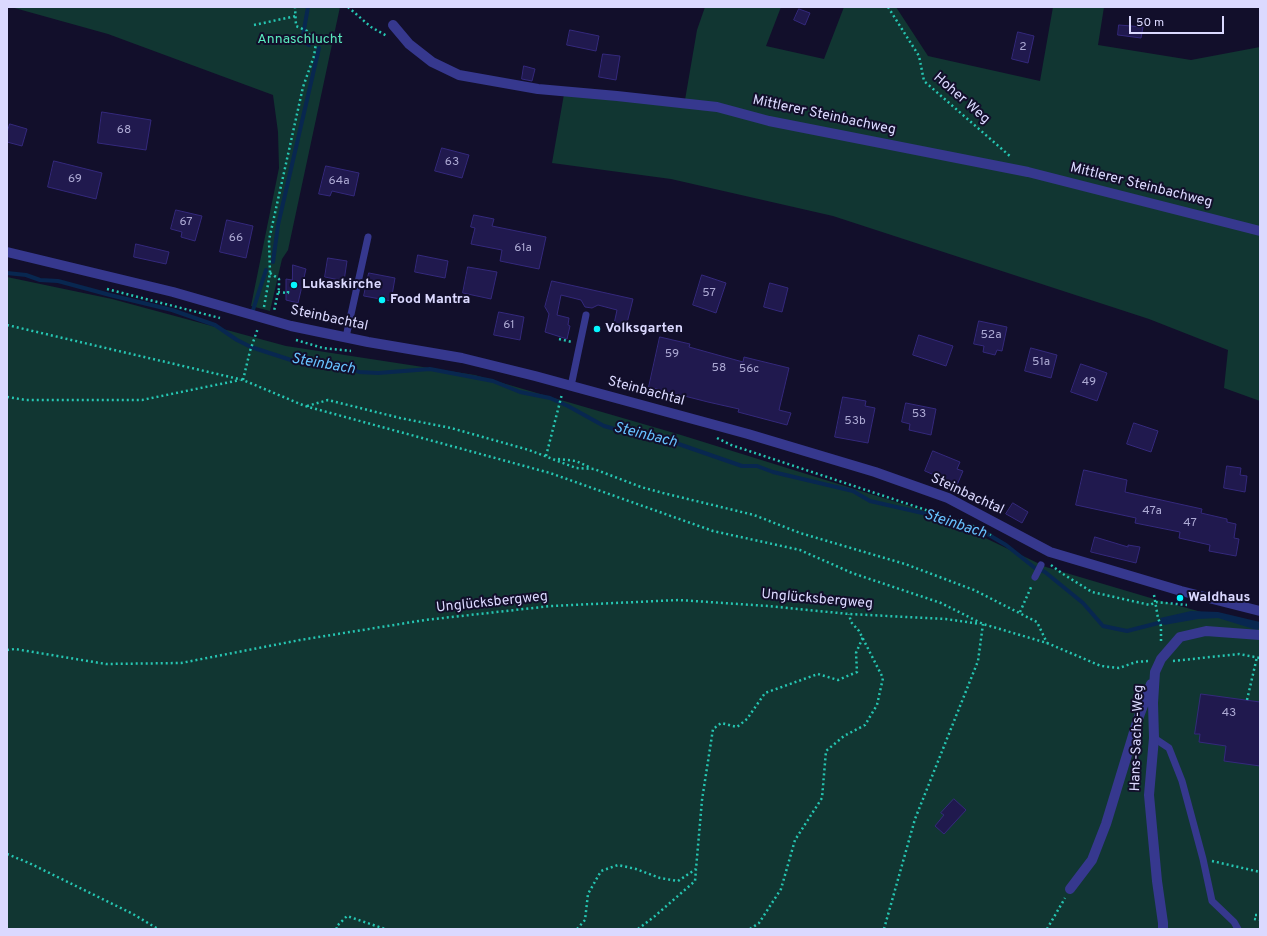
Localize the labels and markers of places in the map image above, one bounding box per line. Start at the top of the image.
place label: Lukaskirche [302,277,382,293]
marker: Lukaskirche [289,280,299,290]
place label: Food Mantra [390,292,470,308]
marker: Food Mantra [377,295,387,305]
place label: Volksgarten [605,321,683,337]
marker: Volksgarten [592,324,602,334]
place label: Waldhaus [1188,590,1251,606]
marker: Waldhaus [1175,593,1185,603]

